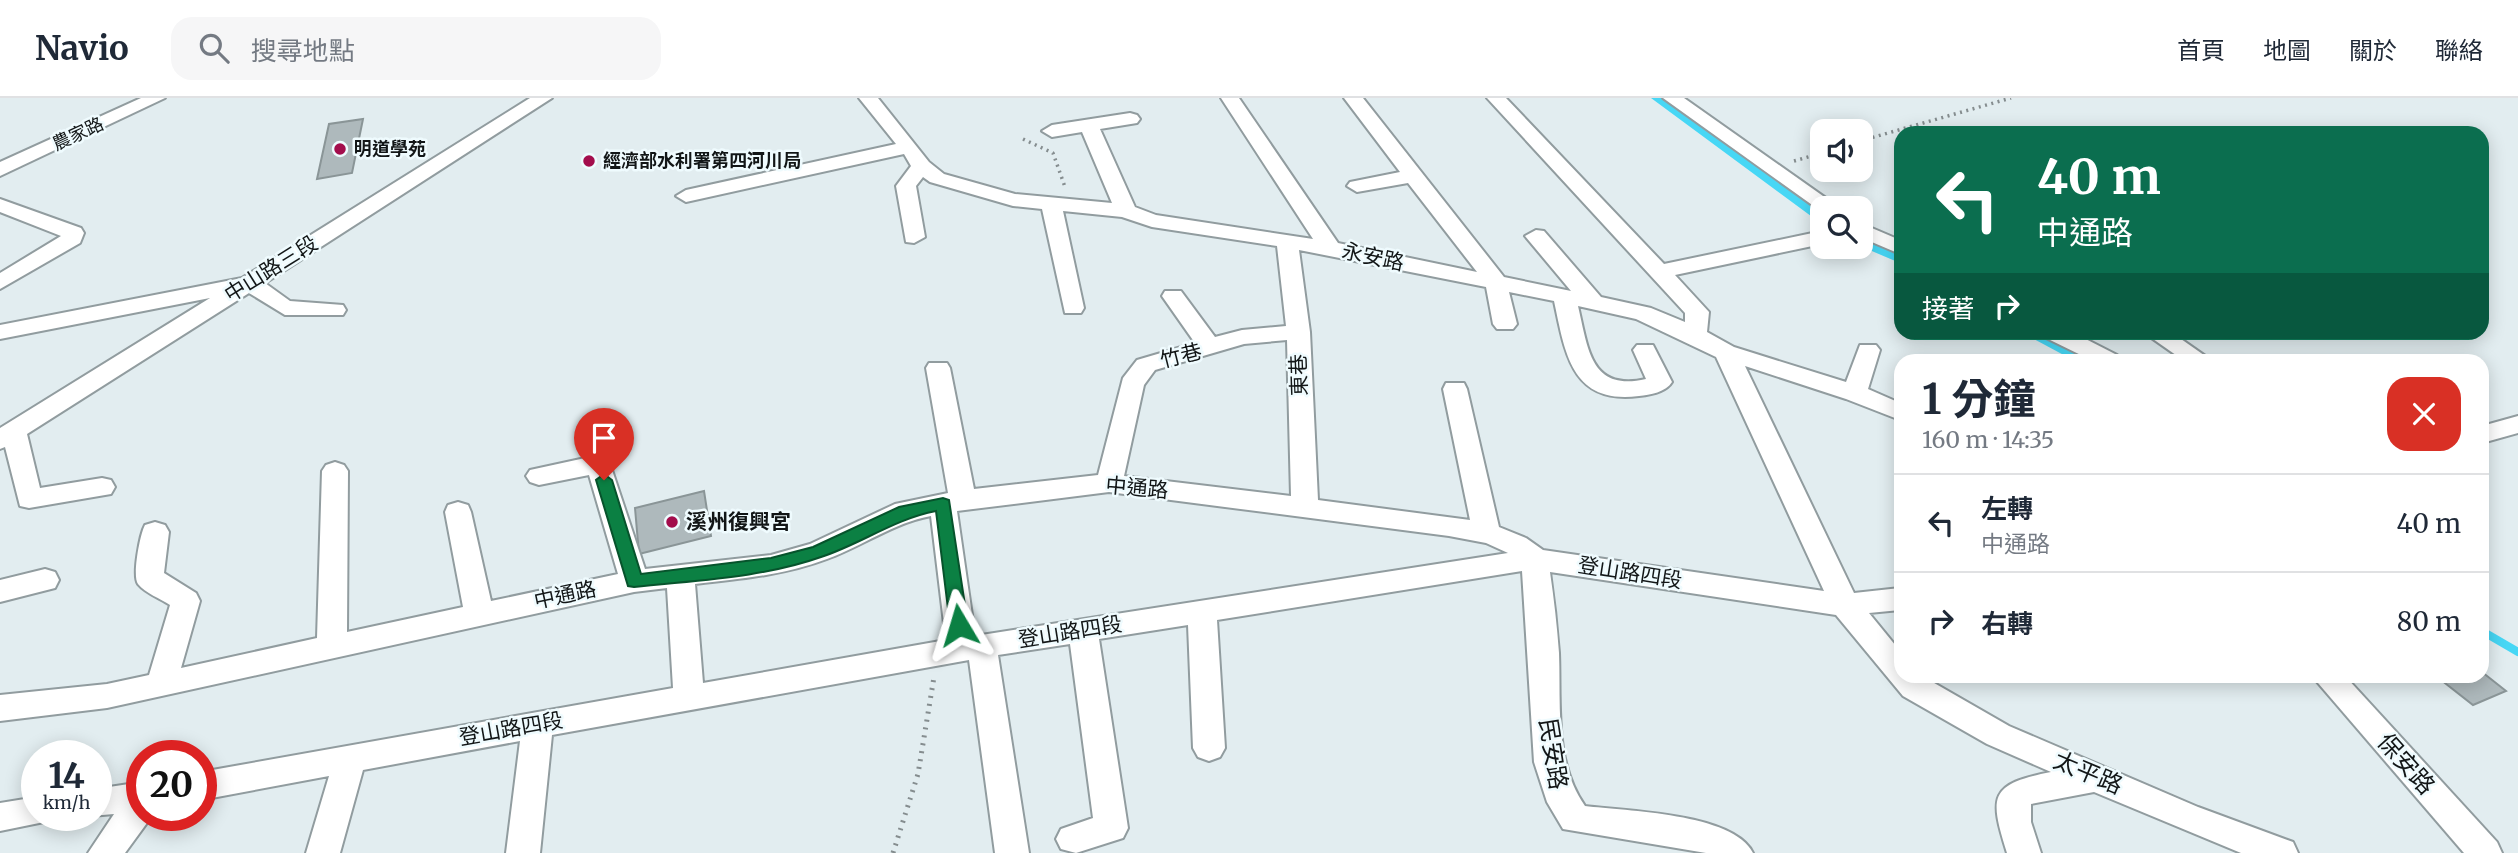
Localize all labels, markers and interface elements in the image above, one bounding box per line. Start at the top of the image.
search box [171,17,661,80]
text: Navio [35,28,129,69]
icon: search [195,29,233,67]
text: 搜尋地點 [251,34,355,67]
text: 首頁 [2177,35,2225,66]
text: 地圖 [2263,35,2311,66]
text: 關於 [2349,35,2397,66]
text: 聯絡 [2435,35,2483,66]
street label: 農家路 [48,112,107,155]
map controls [1810,119,1873,259]
button: sound [1810,119,1873,182]
place label: 明道學苑 [354,137,426,160]
marker: 明道學苑 [332,141,348,157]
text: 40 m [2037,146,2161,207]
place label: 經濟部水利署第四河川局 [603,149,801,172]
marker: 經濟部水利署第四河川局 [581,153,597,169]
icon: left [1922,154,2013,245]
button: search [1810,196,1873,259]
text: 中通路 [2037,213,2133,253]
street label: 中山路三段 [219,229,322,308]
street label: 永安路 [1339,237,1407,276]
icon: right [1988,287,2026,325]
text: 接著 [1922,292,1974,325]
street label: 竹巷 [1157,337,1205,374]
street label: 東巷 [1284,354,1313,396]
text: 1 分鐘 [1922,373,2035,425]
button: close [2387,377,2461,451]
pin [574,408,634,480]
icon: arrive [585,419,623,457]
text: 160 m · 14:35 [1922,425,2054,454]
street label: 中通路 [1104,471,1170,504]
text: 左轉 [1981,492,2033,525]
icon: left [1922,504,1960,542]
text: 40 m [2397,507,2461,540]
place label: 溪州復興宮 [686,508,791,535]
marker: 溪州復興宮 [664,514,680,530]
text: 中通路 [1981,529,2050,558]
street label: 登山路四段 [1576,551,1684,594]
street label: 中通路 [531,575,599,614]
position arrow [922,588,996,662]
icon: right [1922,602,1960,640]
text: 80 m [2397,605,2461,638]
text: 右轉 [1981,607,2033,640]
street label: 登山路四段 [1016,610,1124,653]
street label: 登山路四段 [457,706,565,751]
street label: 民安路 [1533,716,1574,792]
street label: 保安路 [2371,727,2442,801]
speed limit sign: 20 [126,740,217,831]
street label: 太平路 [2049,744,2127,801]
text: 14 [48,754,85,798]
text: km/h [43,791,90,814]

